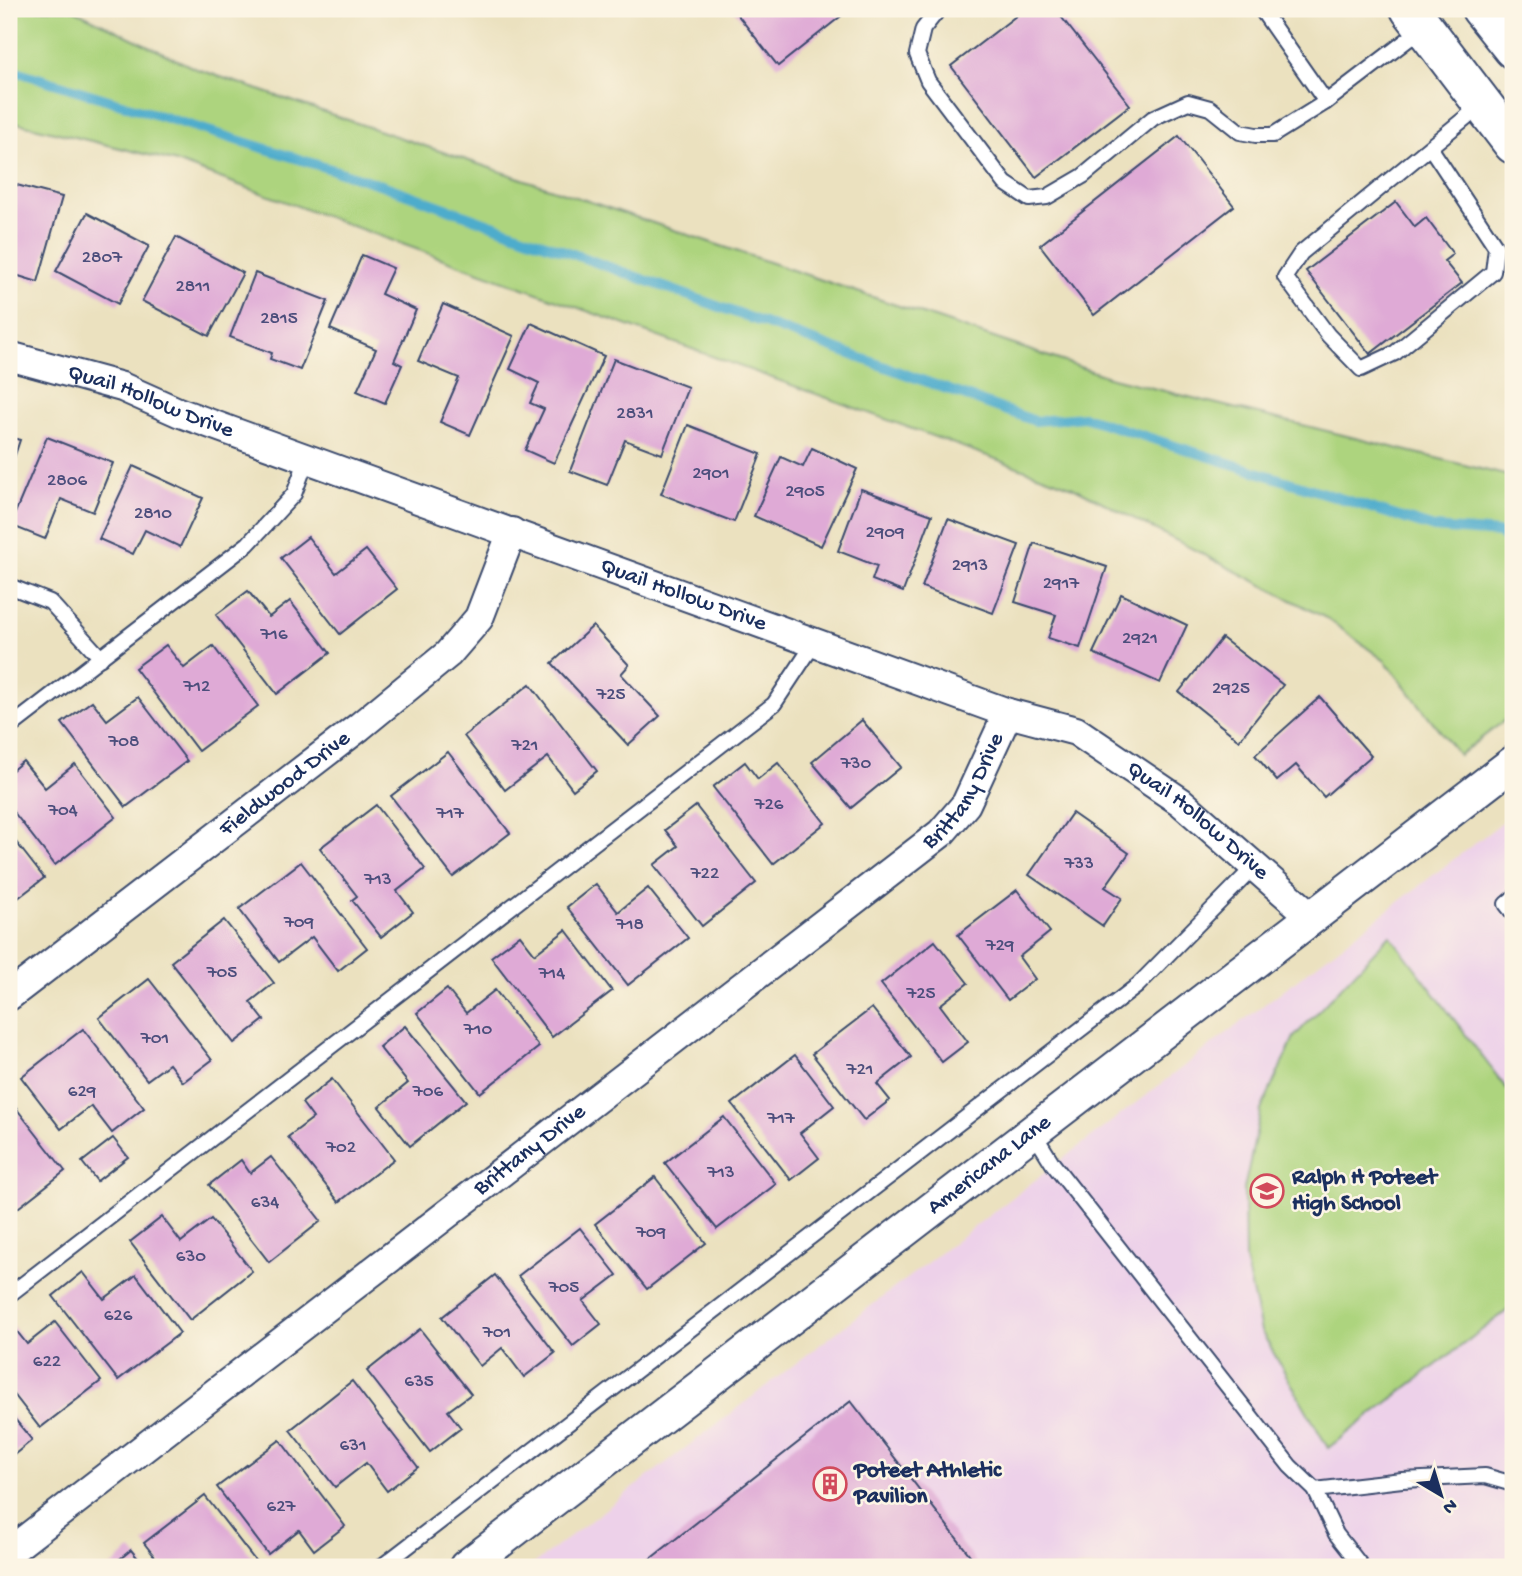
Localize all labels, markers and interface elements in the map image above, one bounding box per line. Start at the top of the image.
house number: 2807 [82,247,123,270]
house number: 2811 [175,276,211,299]
house number: 2815 [260,308,298,331]
street label: Quail Hollow Drive [65,359,238,445]
house number: 2831 [616,403,654,426]
house number: 2901 [692,463,730,486]
house number: 2806 [47,470,87,493]
house number: 2905 [785,481,825,504]
house number: 2810 [134,503,172,526]
house number: 2909 [865,522,905,545]
street label: Quail Hollow Drive [596,553,771,638]
house number: 2913 [952,555,988,578]
house number: 2917 [1043,573,1080,596]
house number: 716 [259,624,288,647]
house number: 2921 [1122,628,1158,651]
house number: 712 [183,676,210,699]
house number: 2925 [1212,678,1250,701]
house number: 725 [595,684,626,707]
street label: Fieldwood Drive [213,724,357,843]
street label: Brittany Drive [917,728,1011,856]
house number: 708 [107,731,140,754]
house number: 721 [511,735,538,758]
house number: 730 [840,753,871,776]
street label: Quail Hollow Drive [1121,755,1275,887]
house number: 726 [754,794,784,817]
house number: 704 [47,800,78,823]
house number: 717 [435,803,465,826]
house number: 733 [1063,853,1094,876]
house number: 722 [690,863,719,886]
house number: 713 [363,869,392,892]
house number: 709 [283,912,315,935]
house number: 718 [615,914,644,937]
house number: 729 [985,935,1015,958]
house number: 705 [206,962,237,985]
house number: 714 [538,963,565,986]
house number: 725 [905,983,936,1006]
house number: 710 [463,1019,492,1042]
house number: 701 [140,1028,169,1051]
house number: 721 [846,1059,873,1082]
house number: 629 [68,1081,97,1104]
house number: 706 [412,1081,444,1104]
street label: Brittany Drive [468,1098,592,1202]
house number: 717 [766,1108,796,1131]
street label: Americana Lane [922,1108,1058,1221]
house number: 702 [325,1137,356,1160]
house number: 713 [706,1162,735,1185]
place label: Ralph H Poteet High School [1291,1165,1439,1218]
school or university icon: Ralph H Poteet High School [1248,1172,1286,1210]
house number: 634 [251,1192,279,1215]
house number: 709 [635,1222,667,1245]
house number: 630 [176,1246,206,1269]
house number: 705 [548,1277,579,1300]
house number: 626 [104,1305,133,1328]
house number: 701 [482,1322,511,1345]
house number: 622 [33,1351,61,1374]
house number: 635 [404,1371,434,1394]
house number: 631 [339,1435,367,1458]
place label: Poteet Athletic Pavilion [852,1458,1002,1511]
north arrow [1406,1460,1476,1530]
building icon: Poteet Athletic Pavilion [811,1465,849,1503]
text: N [1437,1493,1461,1519]
house number: 627 [267,1496,297,1519]

